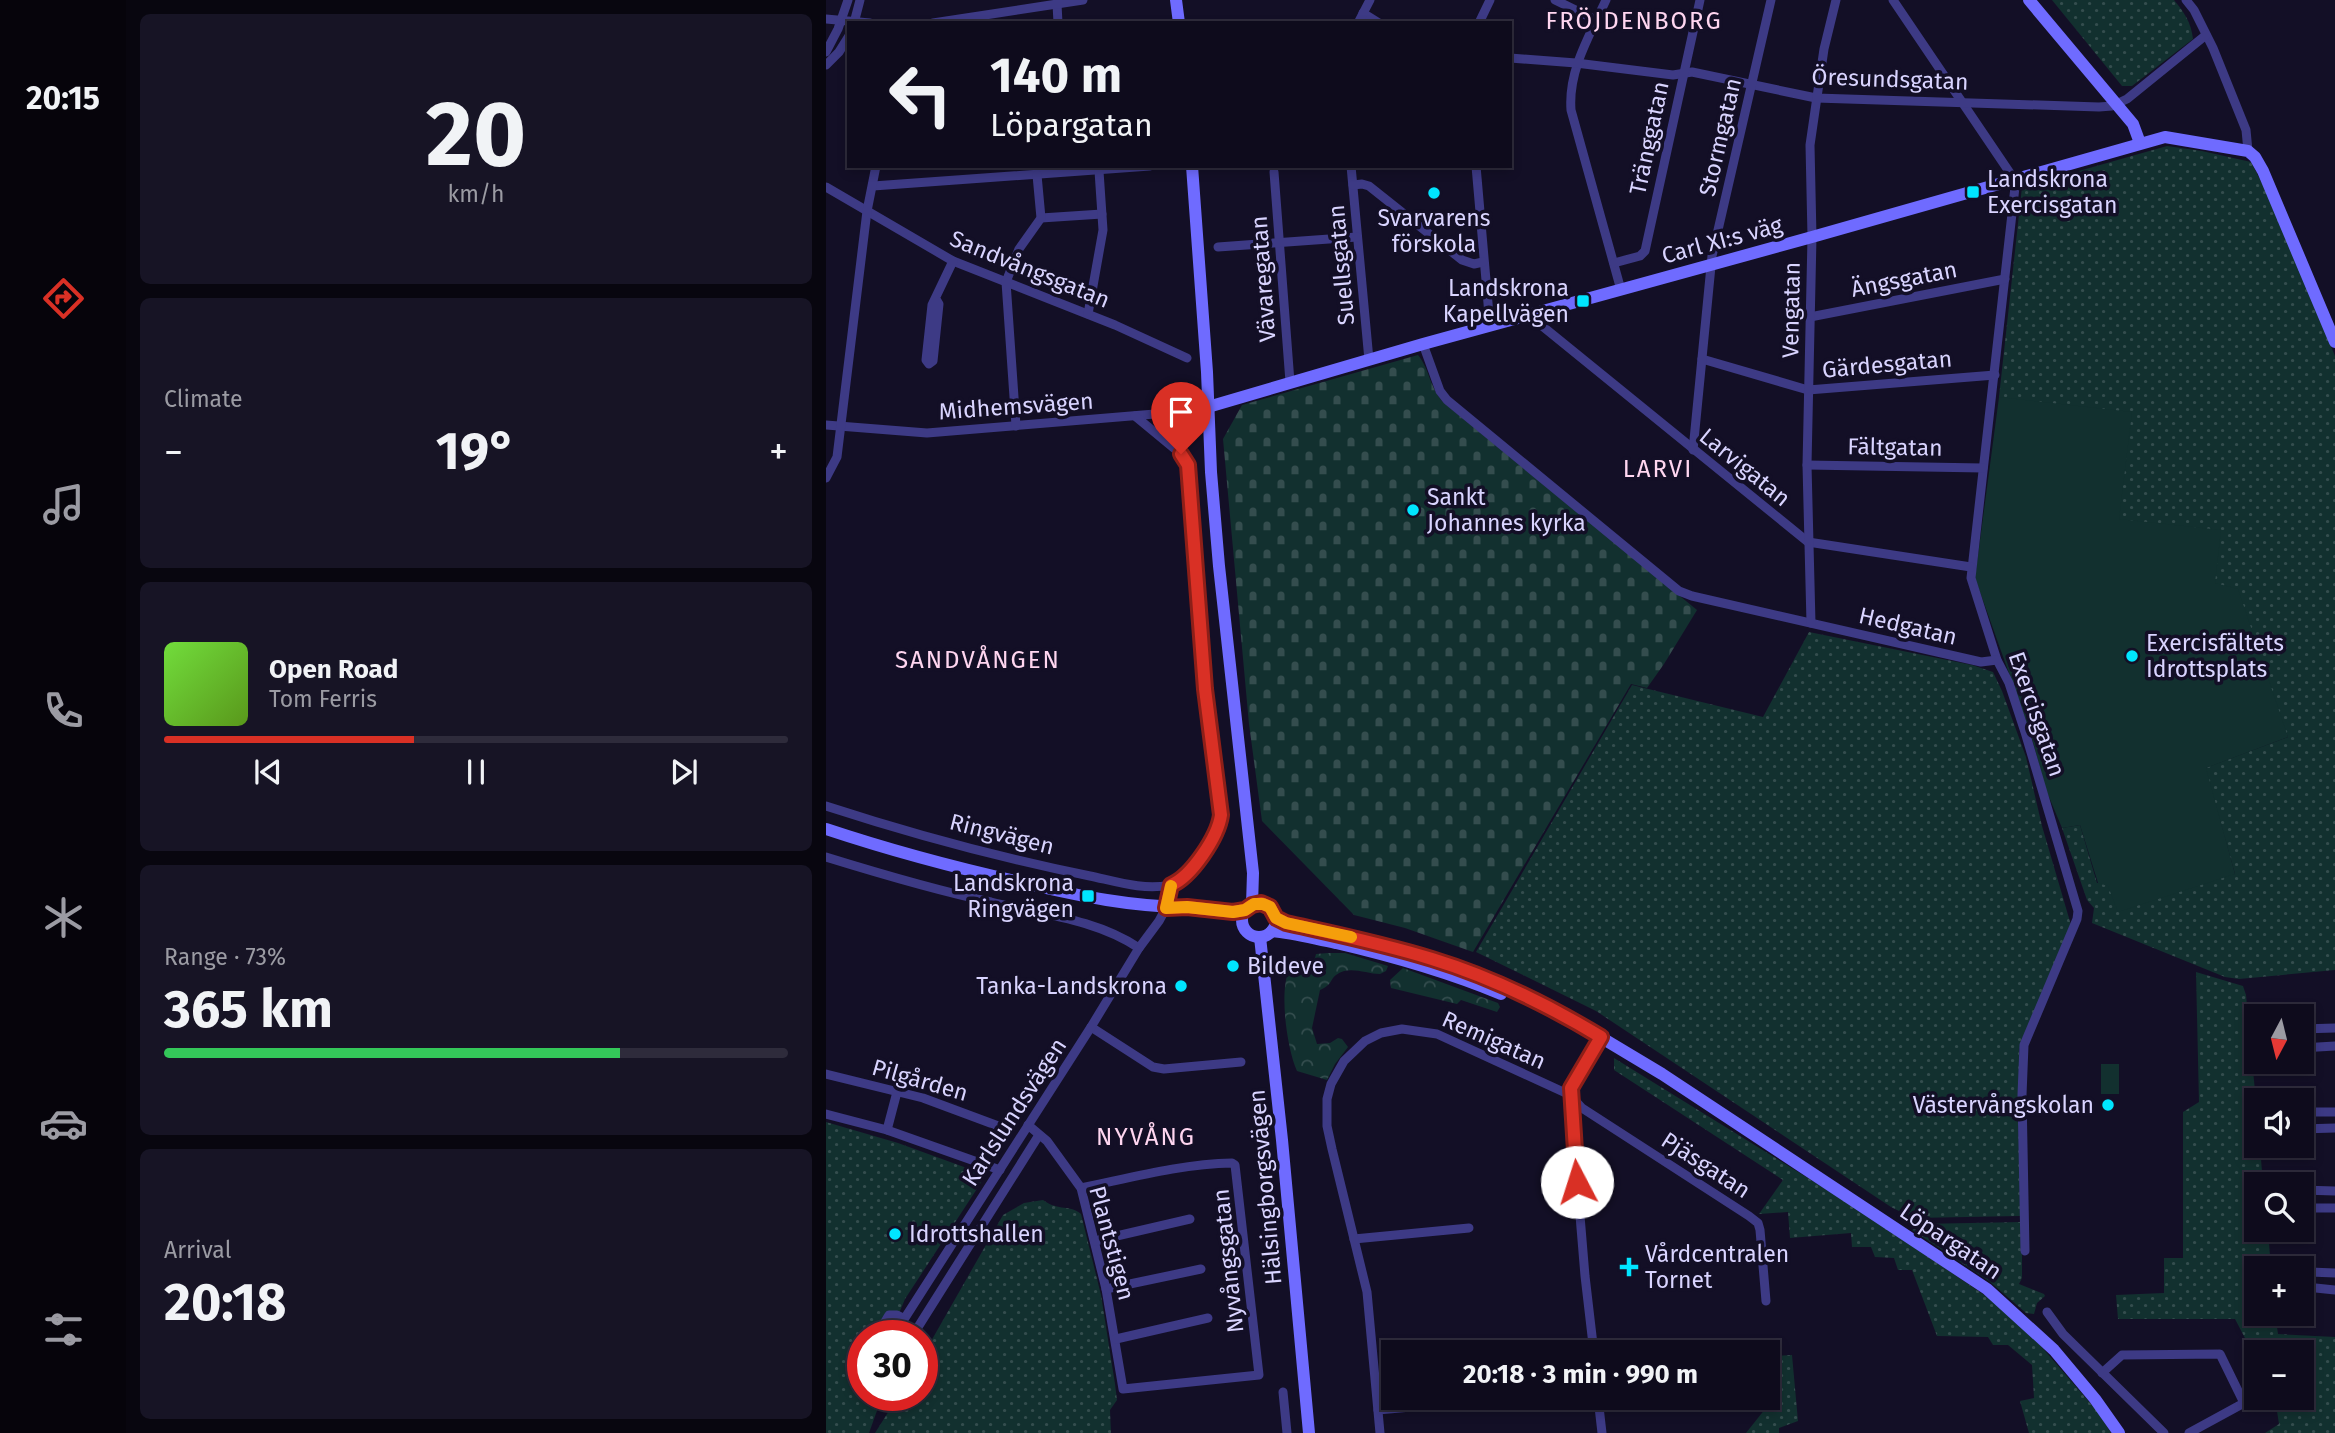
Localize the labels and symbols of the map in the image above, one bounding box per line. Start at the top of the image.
district label: FRÖJDENBORG [1545,7,1723,35]
street label: Öresundsgatan [1811,62,1969,96]
street label: Stormgatan [1693,75,1747,199]
street label: Tränggatan [1623,79,1675,197]
place label: Landskrona Exercisgatan [1987,165,2117,219]
marker: Landskrona Exercisgatan [1965,184,1981,200]
marker: Svarvarens förskola [1426,185,1442,201]
street label: Suellsgatan [1322,204,1360,326]
place label: Svarvarens förskola [1377,204,1491,258]
street label: Carl XI:s väg [1659,210,1785,270]
street label: Vävaregatan [1245,215,1281,343]
street label: Sandvångsgatan [946,224,1114,314]
street label: Ängsgatan [1849,255,1959,303]
street label: Vengatan [1776,262,1806,358]
place label: Landskrona Kapellvägen [1443,274,1569,328]
marker: Landskrona Kapellvägen [1575,293,1591,309]
street label: Gärdesgatan [1821,344,1953,384]
pin [1151,382,1211,454]
street label: Midhemsvägen [938,387,1094,425]
street label: Larvigatan [1694,422,1796,512]
street label: Fältgatan [1847,432,1943,462]
district label: LARVI [1623,455,1693,483]
place label: Sankt Johannes kyrka [1427,483,1586,537]
marker: Sankt Johannes kyrka [1405,502,1421,518]
street label: Hedgatan [1856,601,1960,651]
place label: Exercisfältets Idrottsplats [2146,629,2284,683]
district label: SANDVÅNGEN [895,645,1061,674]
street label: Exercisgatan [2003,648,2071,780]
marker: Exercisfältets Idrottsplats [2124,648,2140,664]
street label: Ringvägen [947,808,1057,860]
place label: Landskrona Ringvägen [953,869,1074,923]
marker: Landskrona Ringvägen [1080,888,1096,904]
place label: Bildeve [1247,952,1324,980]
marker: Bildeve [1225,958,1241,974]
place label: Tanka-Landskrona [976,972,1167,1000]
marker: Tanka-Landskrona [1173,978,1189,994]
north arrow [2244,1004,2314,1074]
street label: Remigatan [1438,1005,1550,1075]
street label: Karlslundsvägen [956,1033,1072,1191]
street label: Pilgården [869,1053,971,1107]
street label: Hälsingborgsvägen [1243,1088,1287,1286]
place label: Västervångskolan [1913,1091,2094,1119]
marker: Västervångskolan [2100,1097,2116,1113]
district label: NYVÅNG [1096,1122,1196,1151]
street label: Pjäsgatan [1656,1126,1756,1204]
position arrow [1540,1145,1614,1219]
street label: Plantstigen [1083,1183,1141,1303]
street label: Nyvångsgatan [1207,1188,1249,1334]
street label: Löpargatan [1895,1197,2007,1285]
place label: Idrottshallen [909,1220,1044,1248]
marker: Idrottshallen [887,1226,903,1242]
place label: Vårdcentralen Tornet [1645,1240,1789,1294]
marker: Vårdcentralen Tornet [1619,1257,1639,1277]
speed limit sign: 30 [847,1320,938,1411]

